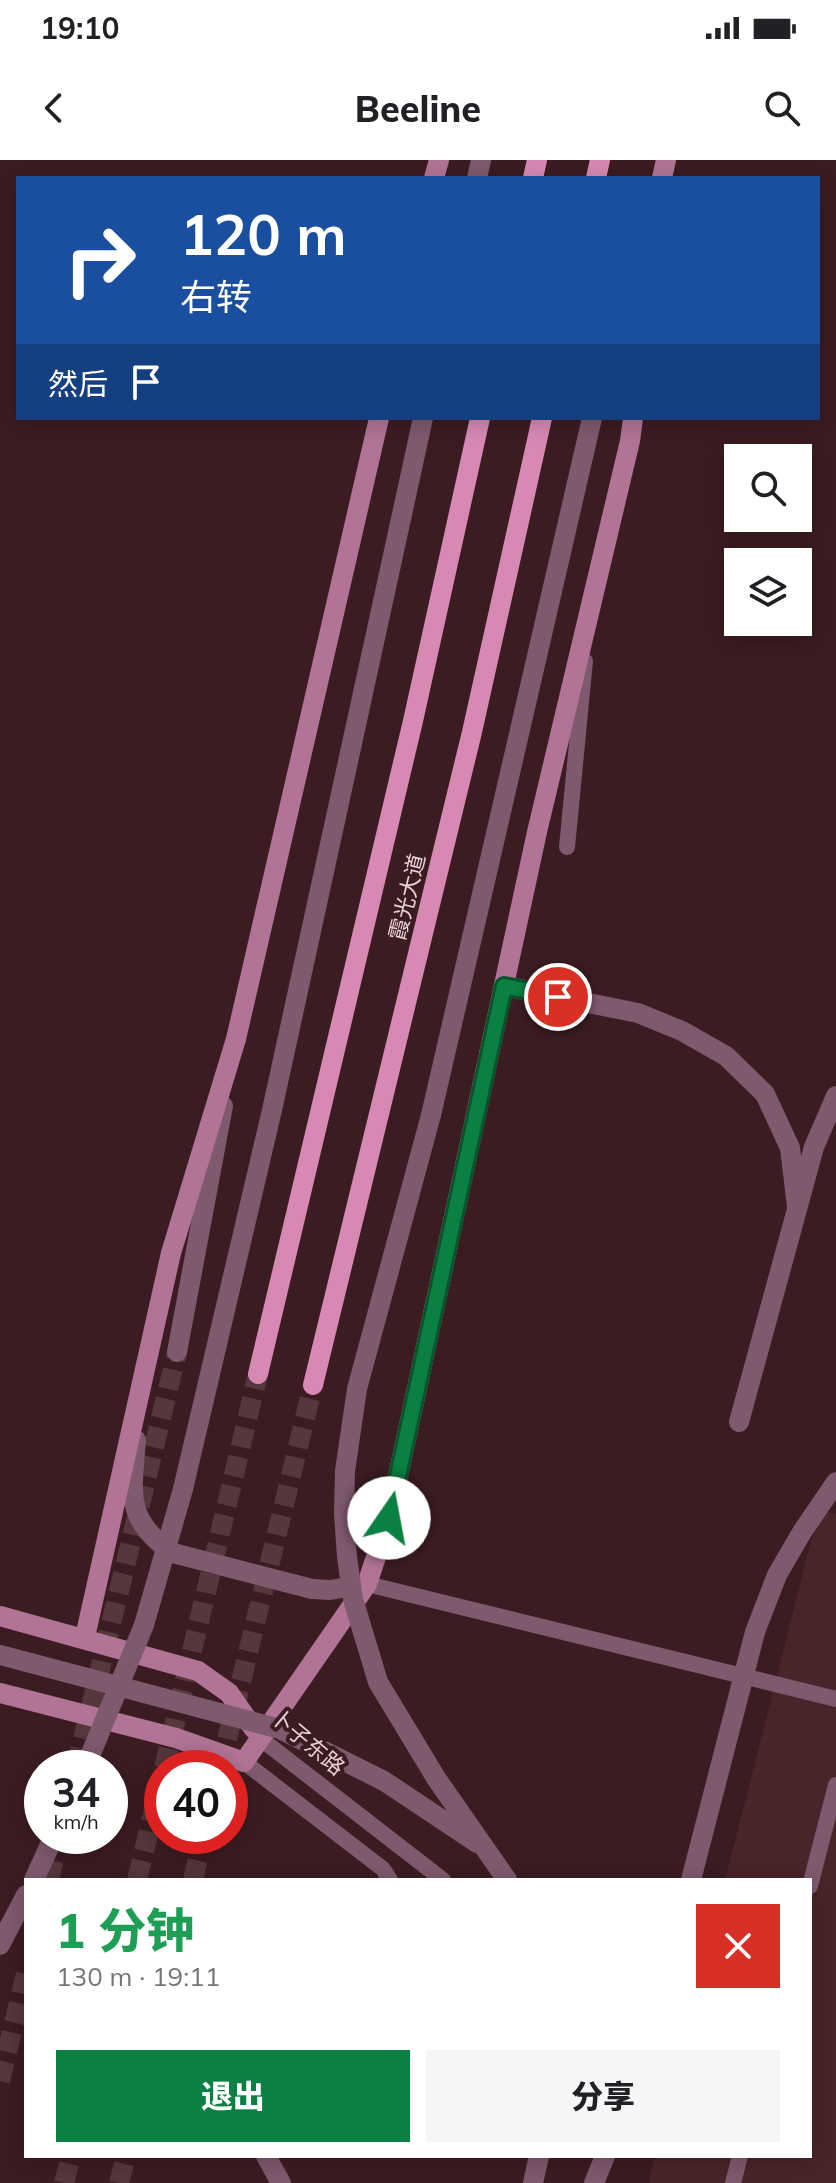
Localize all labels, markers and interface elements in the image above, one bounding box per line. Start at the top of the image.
text: 19:10 [40,9,119,47]
icon: back [32,86,76,130]
text: Beeline [355,86,481,131]
icon: search [760,86,804,130]
text: 120 m [180,199,347,269]
icon: right [48,208,152,312]
text: 右转 [180,274,252,319]
icon: arrive [124,360,168,404]
text: 然后 [48,365,108,403]
map controls [724,444,812,636]
button: search [724,444,812,532]
button: layers [724,548,812,636]
street label: 霞光大道 [383,851,431,943]
pin [524,963,592,1031]
icon: arrive [536,975,580,1019]
position arrow [347,1476,431,1560]
street label: 卜子东路 [265,1703,351,1781]
speed limit sign: 40 [144,1750,248,1854]
text: 34 [52,1767,100,1817]
text: km/h [53,1809,99,1834]
text: 1 分钟 [56,1900,194,1960]
button: close [696,1904,780,1988]
text: 130 m · 19:11 [56,1960,220,1993]
button: 退出 [56,2050,410,2142]
button: 分享 [426,2050,780,2142]

